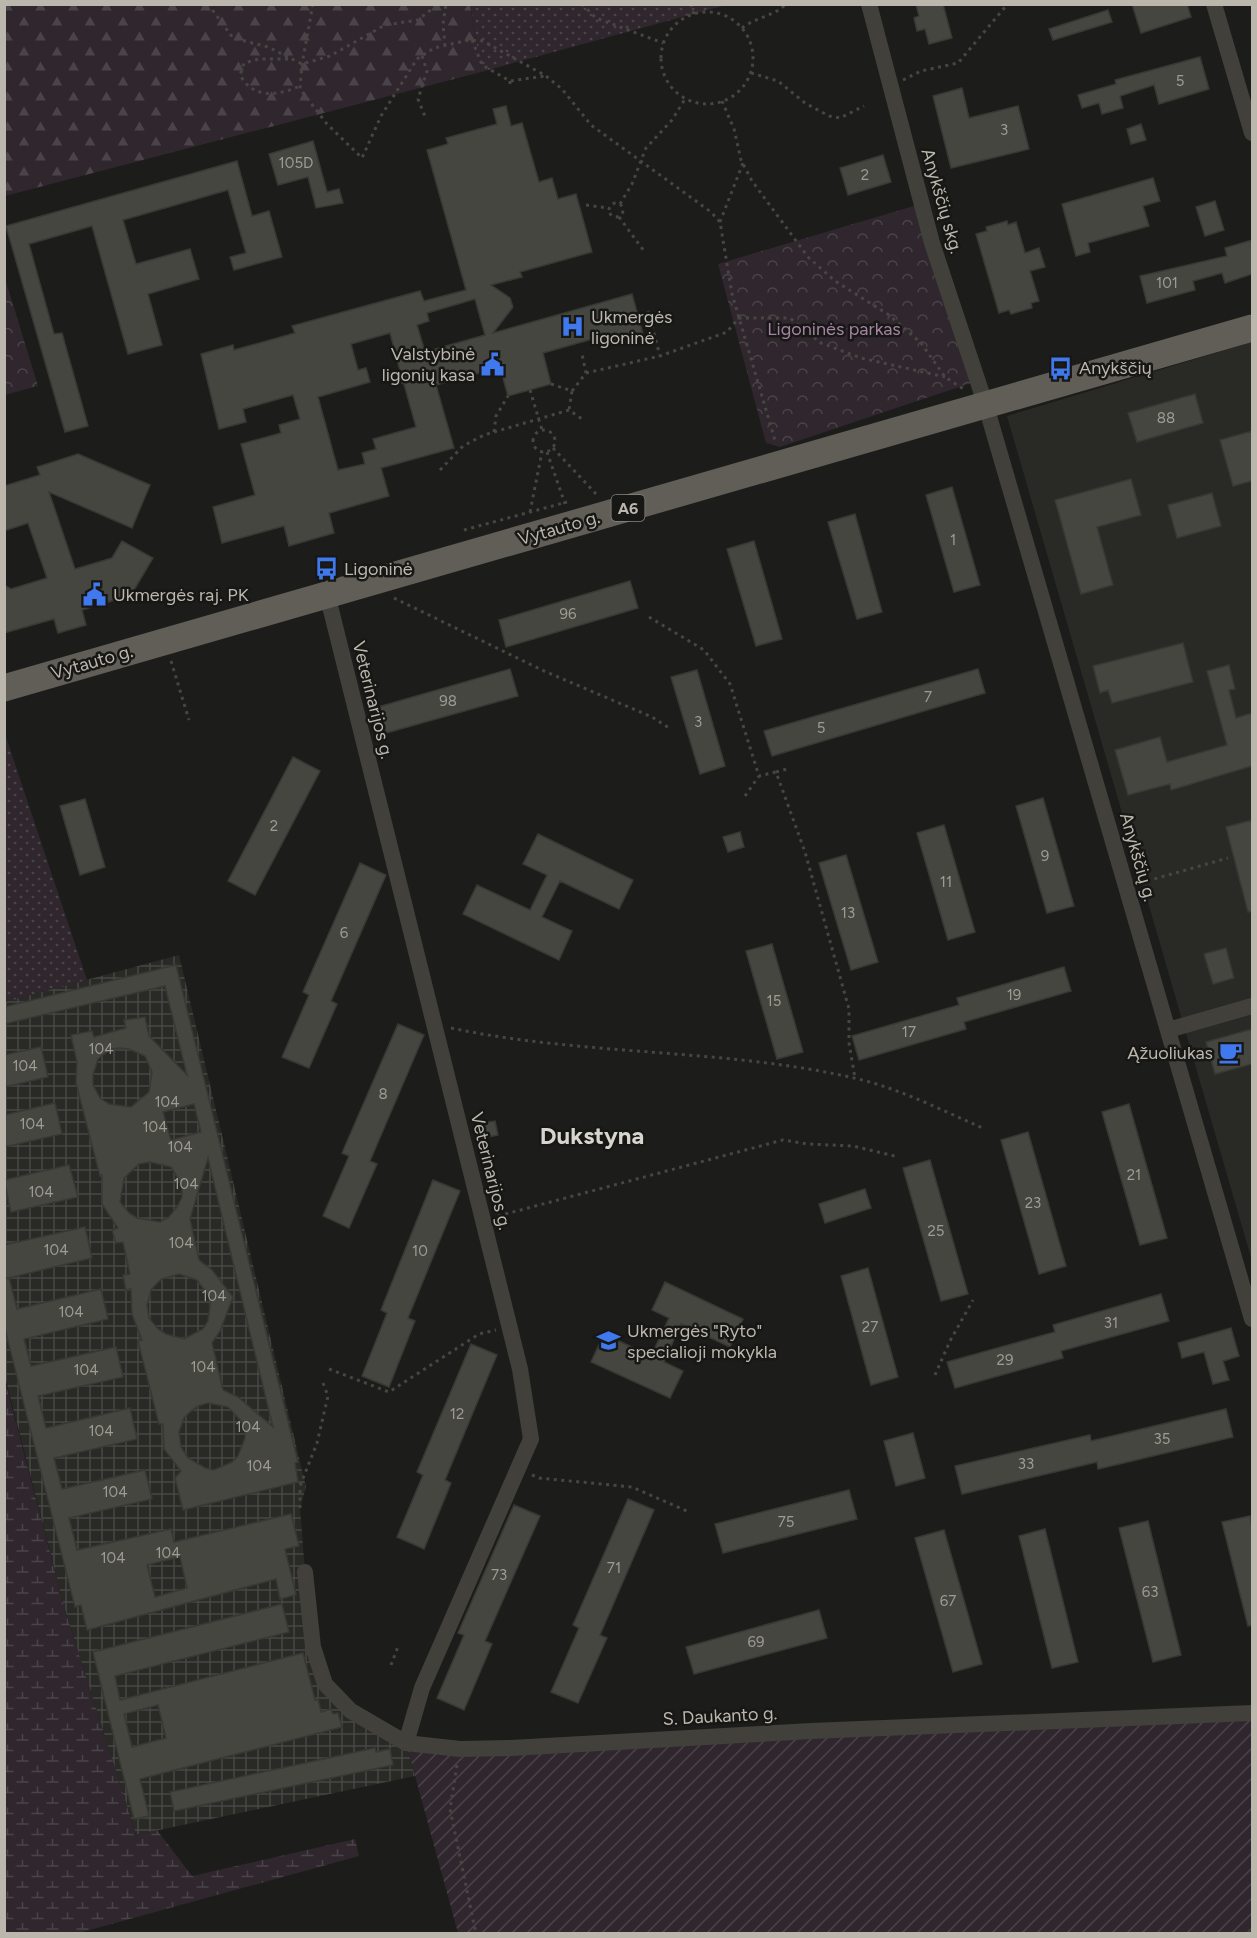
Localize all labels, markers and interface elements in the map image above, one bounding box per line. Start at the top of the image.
house number: 5 [1176,72,1184,90]
house number: 3 [1000,121,1008,139]
street label: Anykščių skg. [916,146,968,256]
house number: 105D [279,154,313,172]
house number: 2 [861,166,869,184]
house number: 101 [1156,274,1178,292]
place label: Ukmergės ligoninė [591,306,673,349]
hospital icon: Ukmergės ligoninė [560,314,586,340]
park label: Ligoninės parkas [767,318,901,340]
place label: Valstybinė ligonių kasa [382,343,475,386]
public building icon: Valstybinė ligonių kasa [480,351,506,377]
bus stop icon: Anykščių [1048,355,1074,381]
place label: Anykščių [1079,357,1152,379]
house number: 88 [1157,409,1175,427]
road number: A6 [612,495,644,521]
street label: Vytauto g. [516,506,602,550]
house number: 1 [950,531,956,549]
bus stop icon: Ligoninė [313,556,339,582]
place label: Ligoninė [344,558,413,580]
public building icon: Ukmergės raj. PK [82,582,108,608]
place label: Ukmergės raj. PK [113,584,249,606]
house number: 96 [560,605,577,623]
street label: Veterinarijos g. [348,639,398,761]
street label: Vytauto g. [49,640,135,684]
house number: 7 [924,688,932,706]
house number: 98 [439,692,457,710]
house number: 3 [694,713,702,731]
house number: 5 [817,719,825,737]
street label: Anykščių g. [1115,810,1161,904]
house number: 2 [270,817,278,835]
house number: 9 [1041,847,1049,865]
house number: 11 [940,873,952,891]
house number: 13 [841,904,855,922]
house number: 6 [340,924,349,942]
house number: 19 [1007,986,1021,1004]
house number: 15 [767,992,781,1010]
house number: 17 [902,1023,916,1041]
house number: 104 [88,1040,114,1058]
cafe icon: Ąžuoliukas [1218,1040,1244,1066]
place label: Ąžuoliukas [1127,1042,1213,1064]
house number: 104 [12,1057,38,1075]
house number: 8 [378,1085,388,1103]
house number: 104 [154,1093,180,1111]
street label: Veterinarijos g. [466,1110,516,1232]
house number: 104 [19,1115,45,1133]
house number: 104 [142,1118,168,1136]
district label: Dukstyna [540,1121,644,1150]
house number: 104 [167,1138,193,1156]
house number: 21 [1127,1166,1141,1184]
house number: 104 [173,1175,199,1193]
house number: 104 [28,1183,54,1201]
house number: 23 [1025,1194,1041,1212]
house number: 25 [927,1222,945,1240]
house number: 104 [168,1234,194,1252]
house number: 104 [43,1241,69,1259]
house number: 10 [412,1242,428,1260]
house number: 104 [201,1287,227,1305]
house number: 104 [58,1303,84,1321]
house number: 31 [1104,1314,1118,1332]
house number: 27 [862,1318,878,1336]
place label: Ukmergės "Ryto" specialioji mokykla [627,1320,777,1363]
school or university icon: Ukmergės "Ryto" specialioji mokykla [596,1328,622,1354]
house number: 29 [997,1351,1013,1369]
house number: 104 [190,1358,216,1376]
house number: 104 [73,1361,99,1379]
house number: 12 [450,1405,464,1423]
house number: 104 [235,1418,261,1436]
house number: 104 [88,1422,114,1440]
house number: 35 [1154,1430,1170,1448]
house number: 33 [1018,1455,1034,1473]
house number: 104 [246,1457,272,1475]
house number: 104 [102,1483,128,1501]
house number: 75 [778,1513,794,1531]
house number: 104 [155,1544,181,1562]
house number: 104 [100,1549,126,1567]
house number: 71 [607,1559,621,1577]
house number: 73 [491,1566,507,1584]
house number: 63 [1142,1583,1158,1601]
house number: 67 [940,1592,956,1610]
house number: 69 [748,1633,764,1651]
street label: S. Daukanto g. [662,1702,778,1730]

